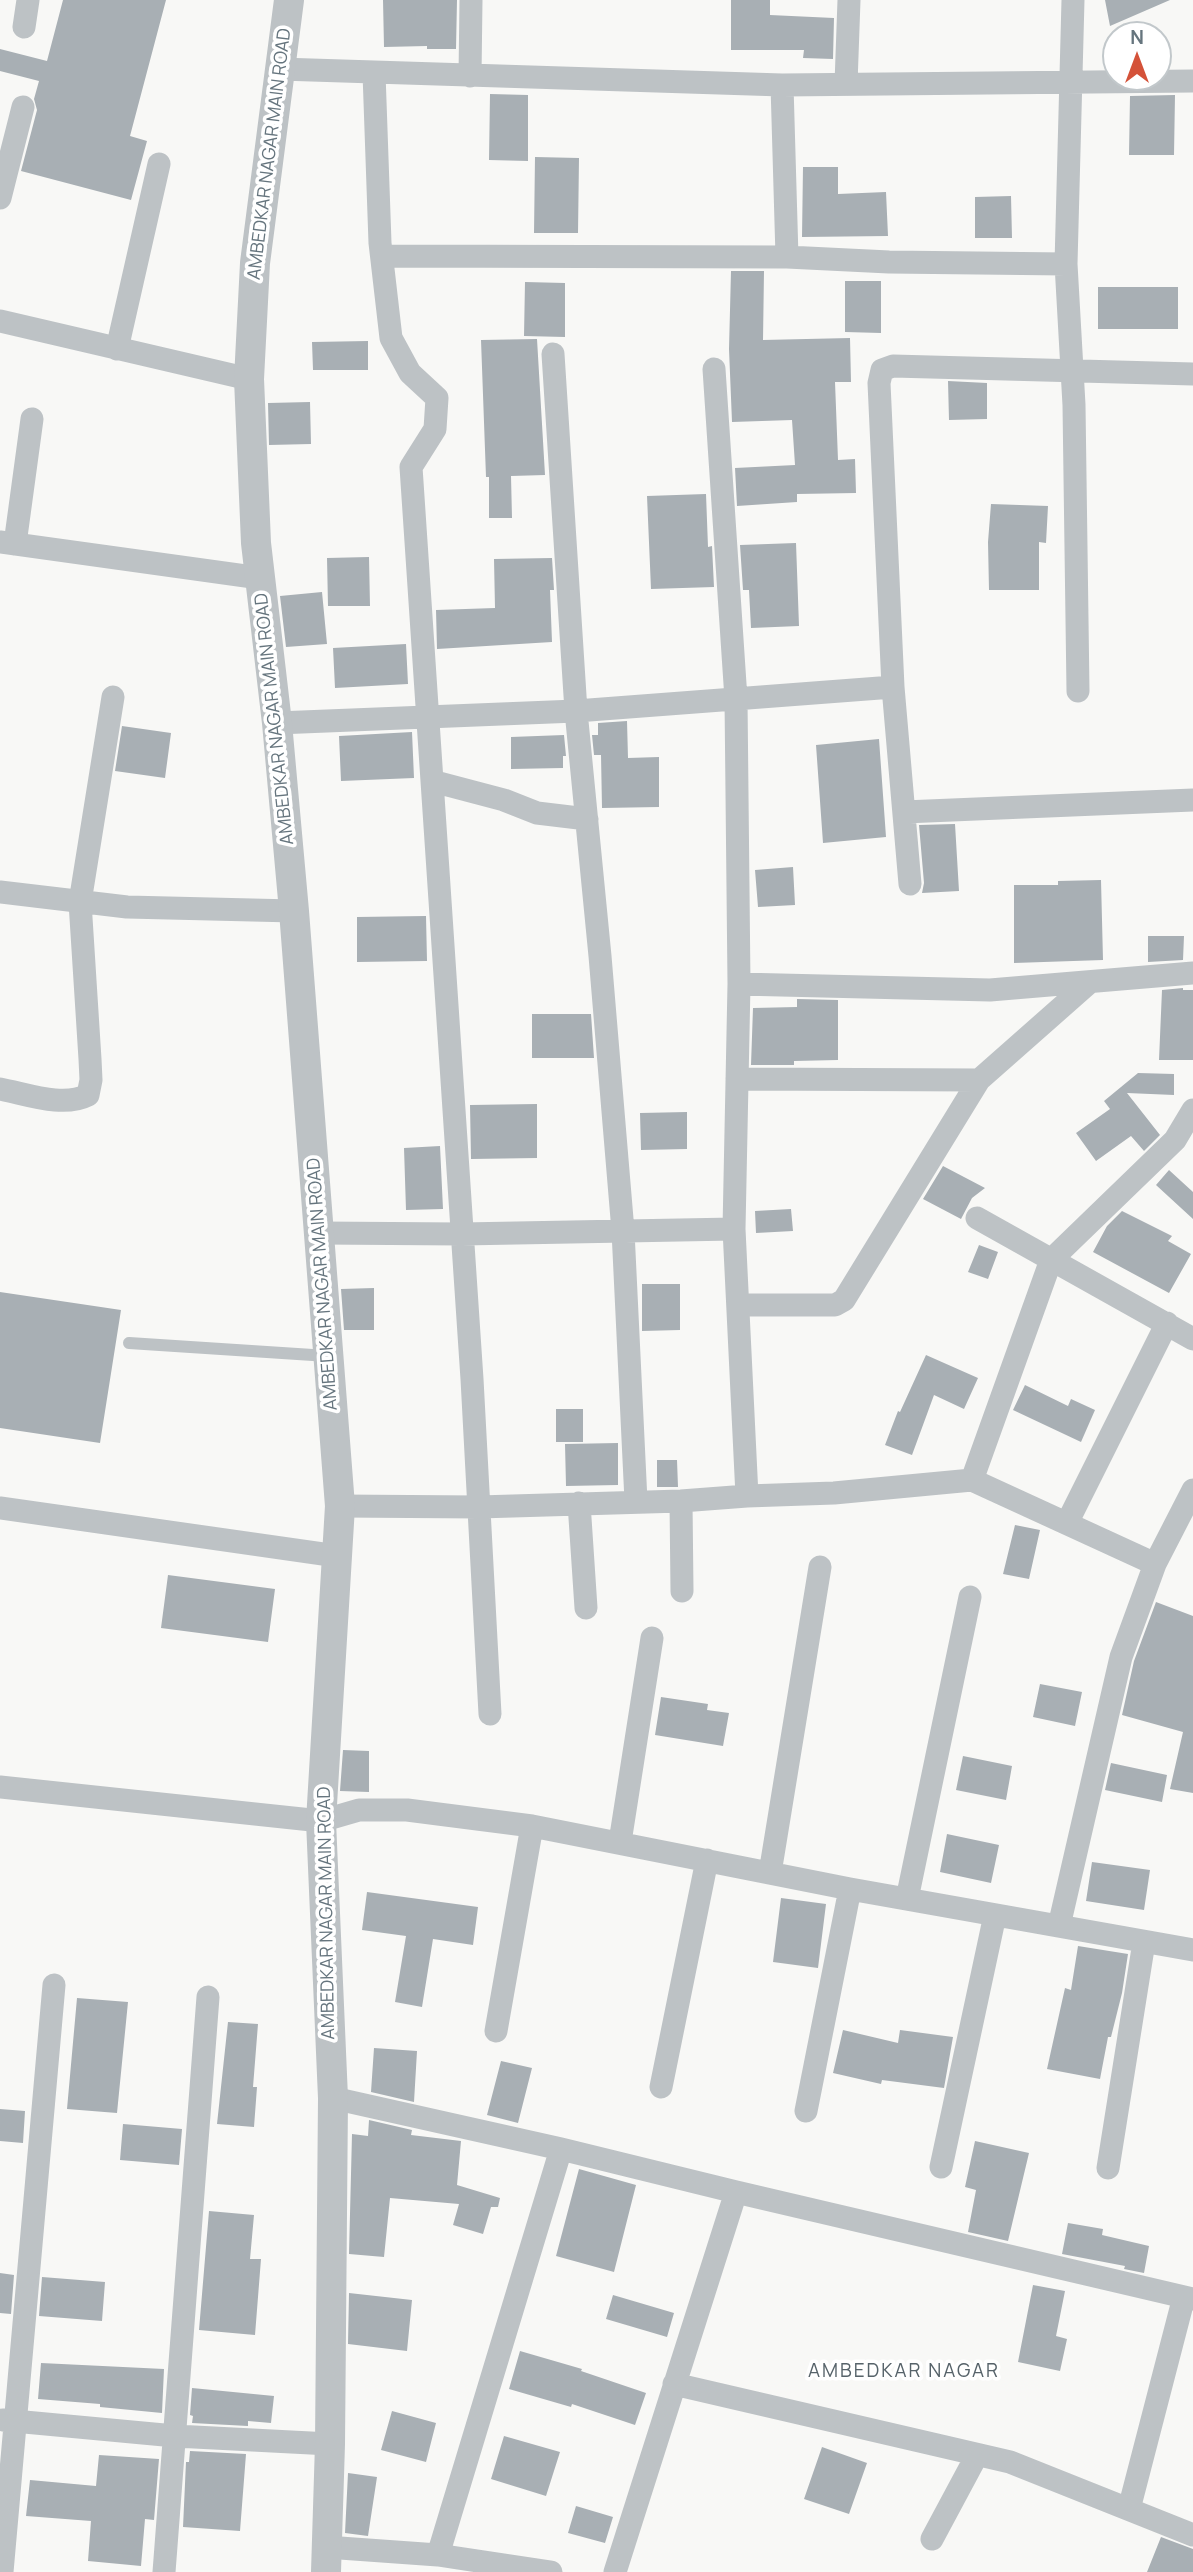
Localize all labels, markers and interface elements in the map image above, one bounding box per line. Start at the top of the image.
north arrow [1102,21,1172,91]
text: N [1130,24,1144,50]
street label: AMBEDKAR NAGAR MAIN ROAD [244,27,296,281]
street label: AMBEDKAR NAGAR MAIN ROAD [251,592,299,846]
street label: AMBEDKAR NAGAR MAIN ROAD [303,1157,343,1411]
street label: AMBEDKAR NAGAR MAIN ROAD [314,1786,340,2040]
district label: AMBEDKAR NAGAR [810,2361,998,2383]

